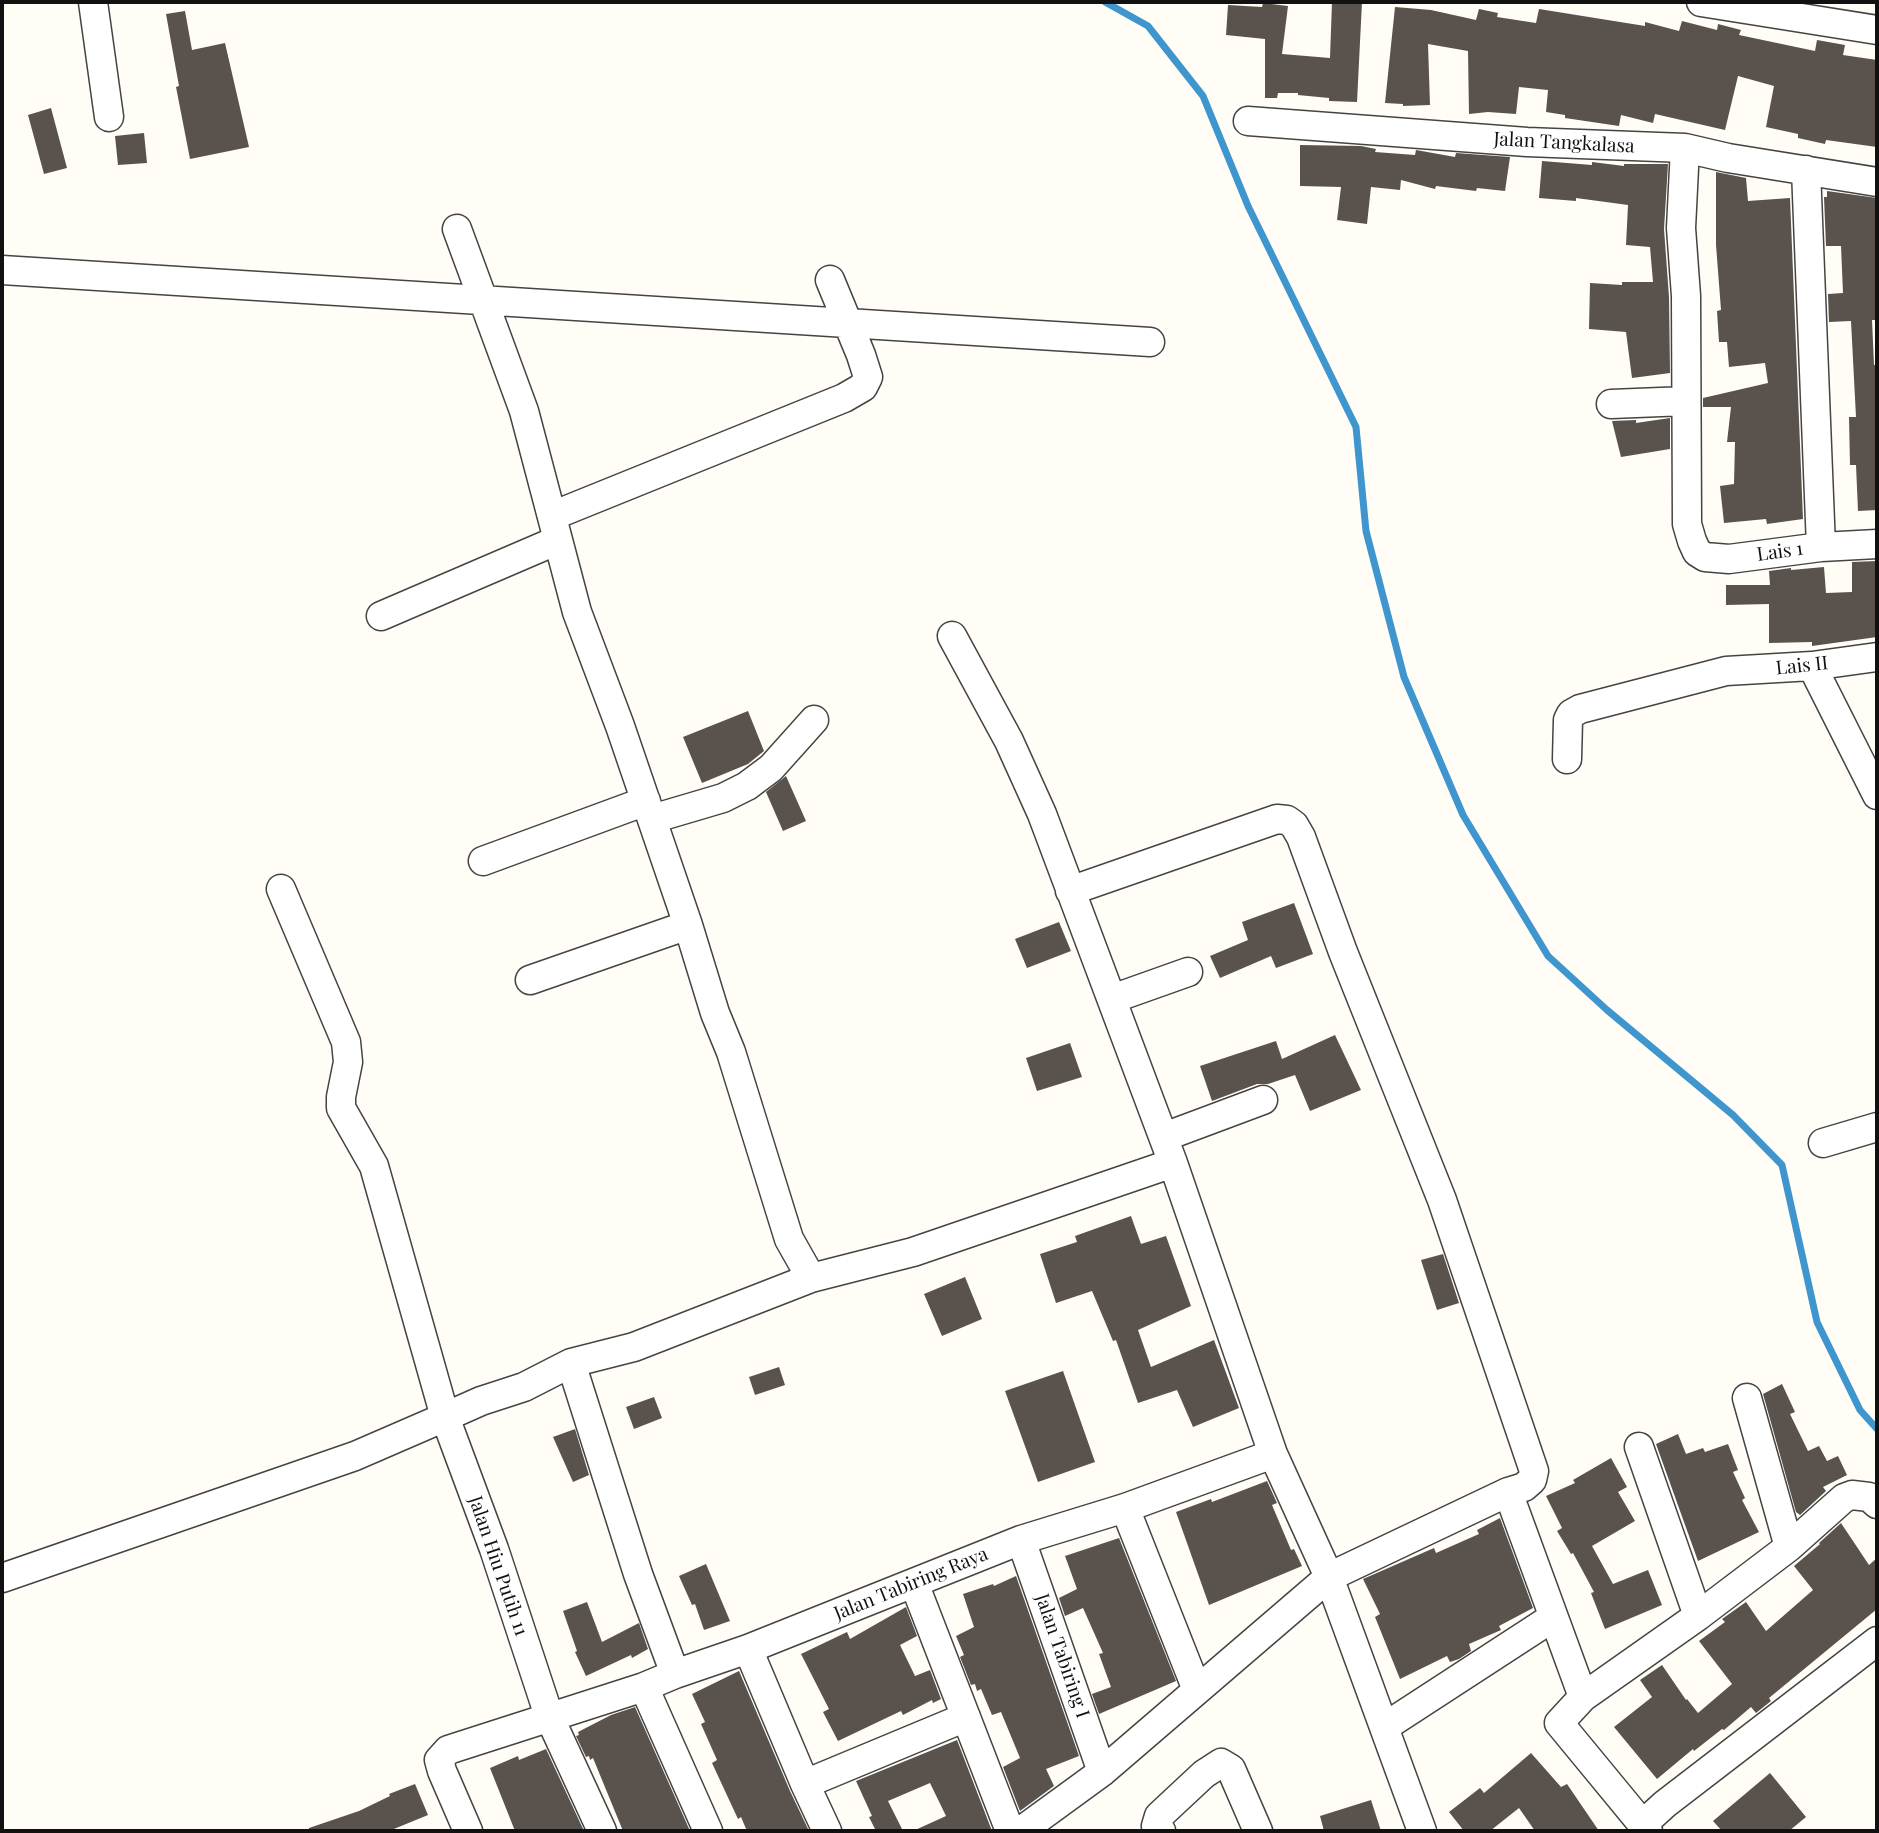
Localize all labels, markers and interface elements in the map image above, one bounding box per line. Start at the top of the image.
street label: Jalan Tangkalasa [1493,128,1635,158]
street label: Lais 1 [1755,537,1805,567]
street label: Lais II [1775,652,1829,680]
street label: Jalan Hiu Putih 11 [463,1493,533,1639]
street label: Jalan Tabiring Raya [831,1543,991,1625]
street label: Jalan Tabiring I [1030,1591,1094,1721]

